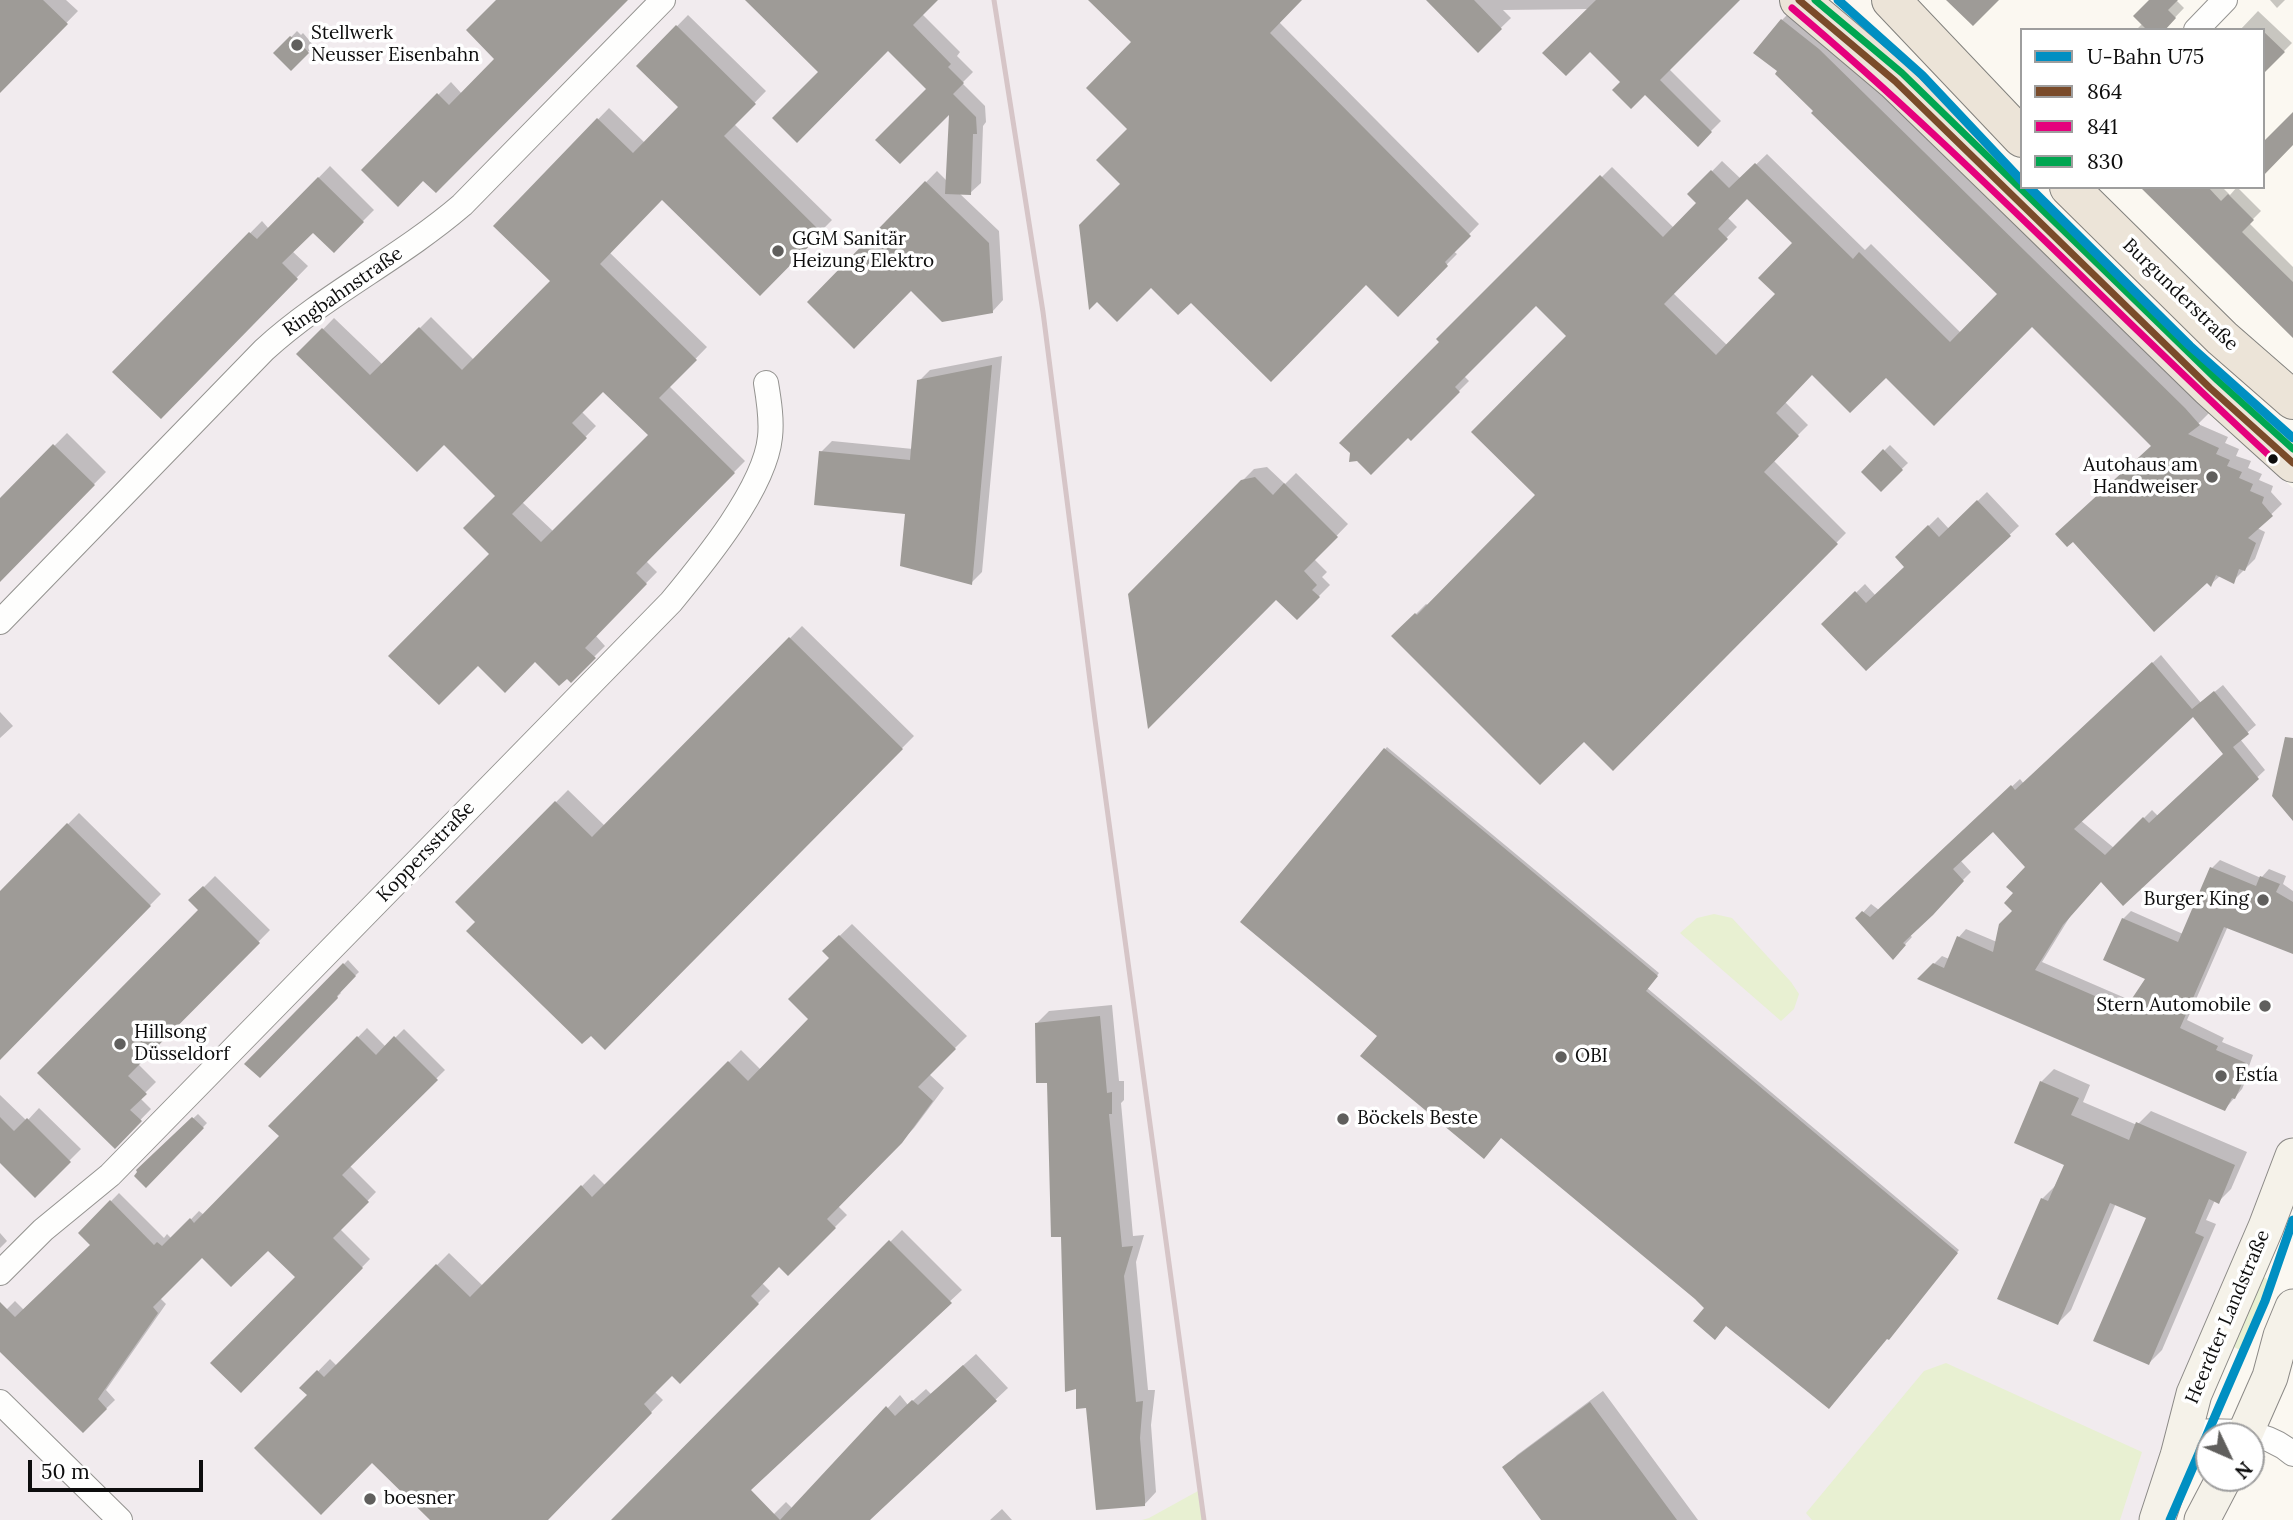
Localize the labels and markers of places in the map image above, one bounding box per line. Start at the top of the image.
place label: Stellwerk Neusser Eisenbahn [311,23,480,67]
marker: Stellwerk Neusser Eisenbahn [289,37,305,53]
place label: GGM Sanitär Heizung Elektro [792,229,934,273]
marker: GGM Sanitär Heizung Elektro [770,243,786,259]
unlabelled marker [2266,452,2280,466]
place label: Autohaus am Handweiser [2083,455,2198,499]
marker: Autohaus am Handweiser [2204,469,2220,485]
place label: Burger King [2144,889,2249,911]
marker: Burger King [2255,892,2271,908]
place label: Stern Automobile [2096,995,2251,1017]
marker: Stern Automobile [2257,998,2273,1014]
place label: Hillsong Düsseldorf [134,1022,230,1066]
marker: Hillsong Düsseldorf [112,1036,128,1052]
place label: OBI [1575,1046,1608,1068]
marker: OBI [1553,1049,1569,1065]
place label: Estía [2235,1065,2278,1087]
marker: Estía [2213,1068,2229,1084]
place label: Böckels Beste [1357,1108,1478,1130]
marker: Böckels Beste [1335,1111,1351,1127]
place label: boesner [384,1488,455,1510]
marker: boesner [362,1491,378,1507]

